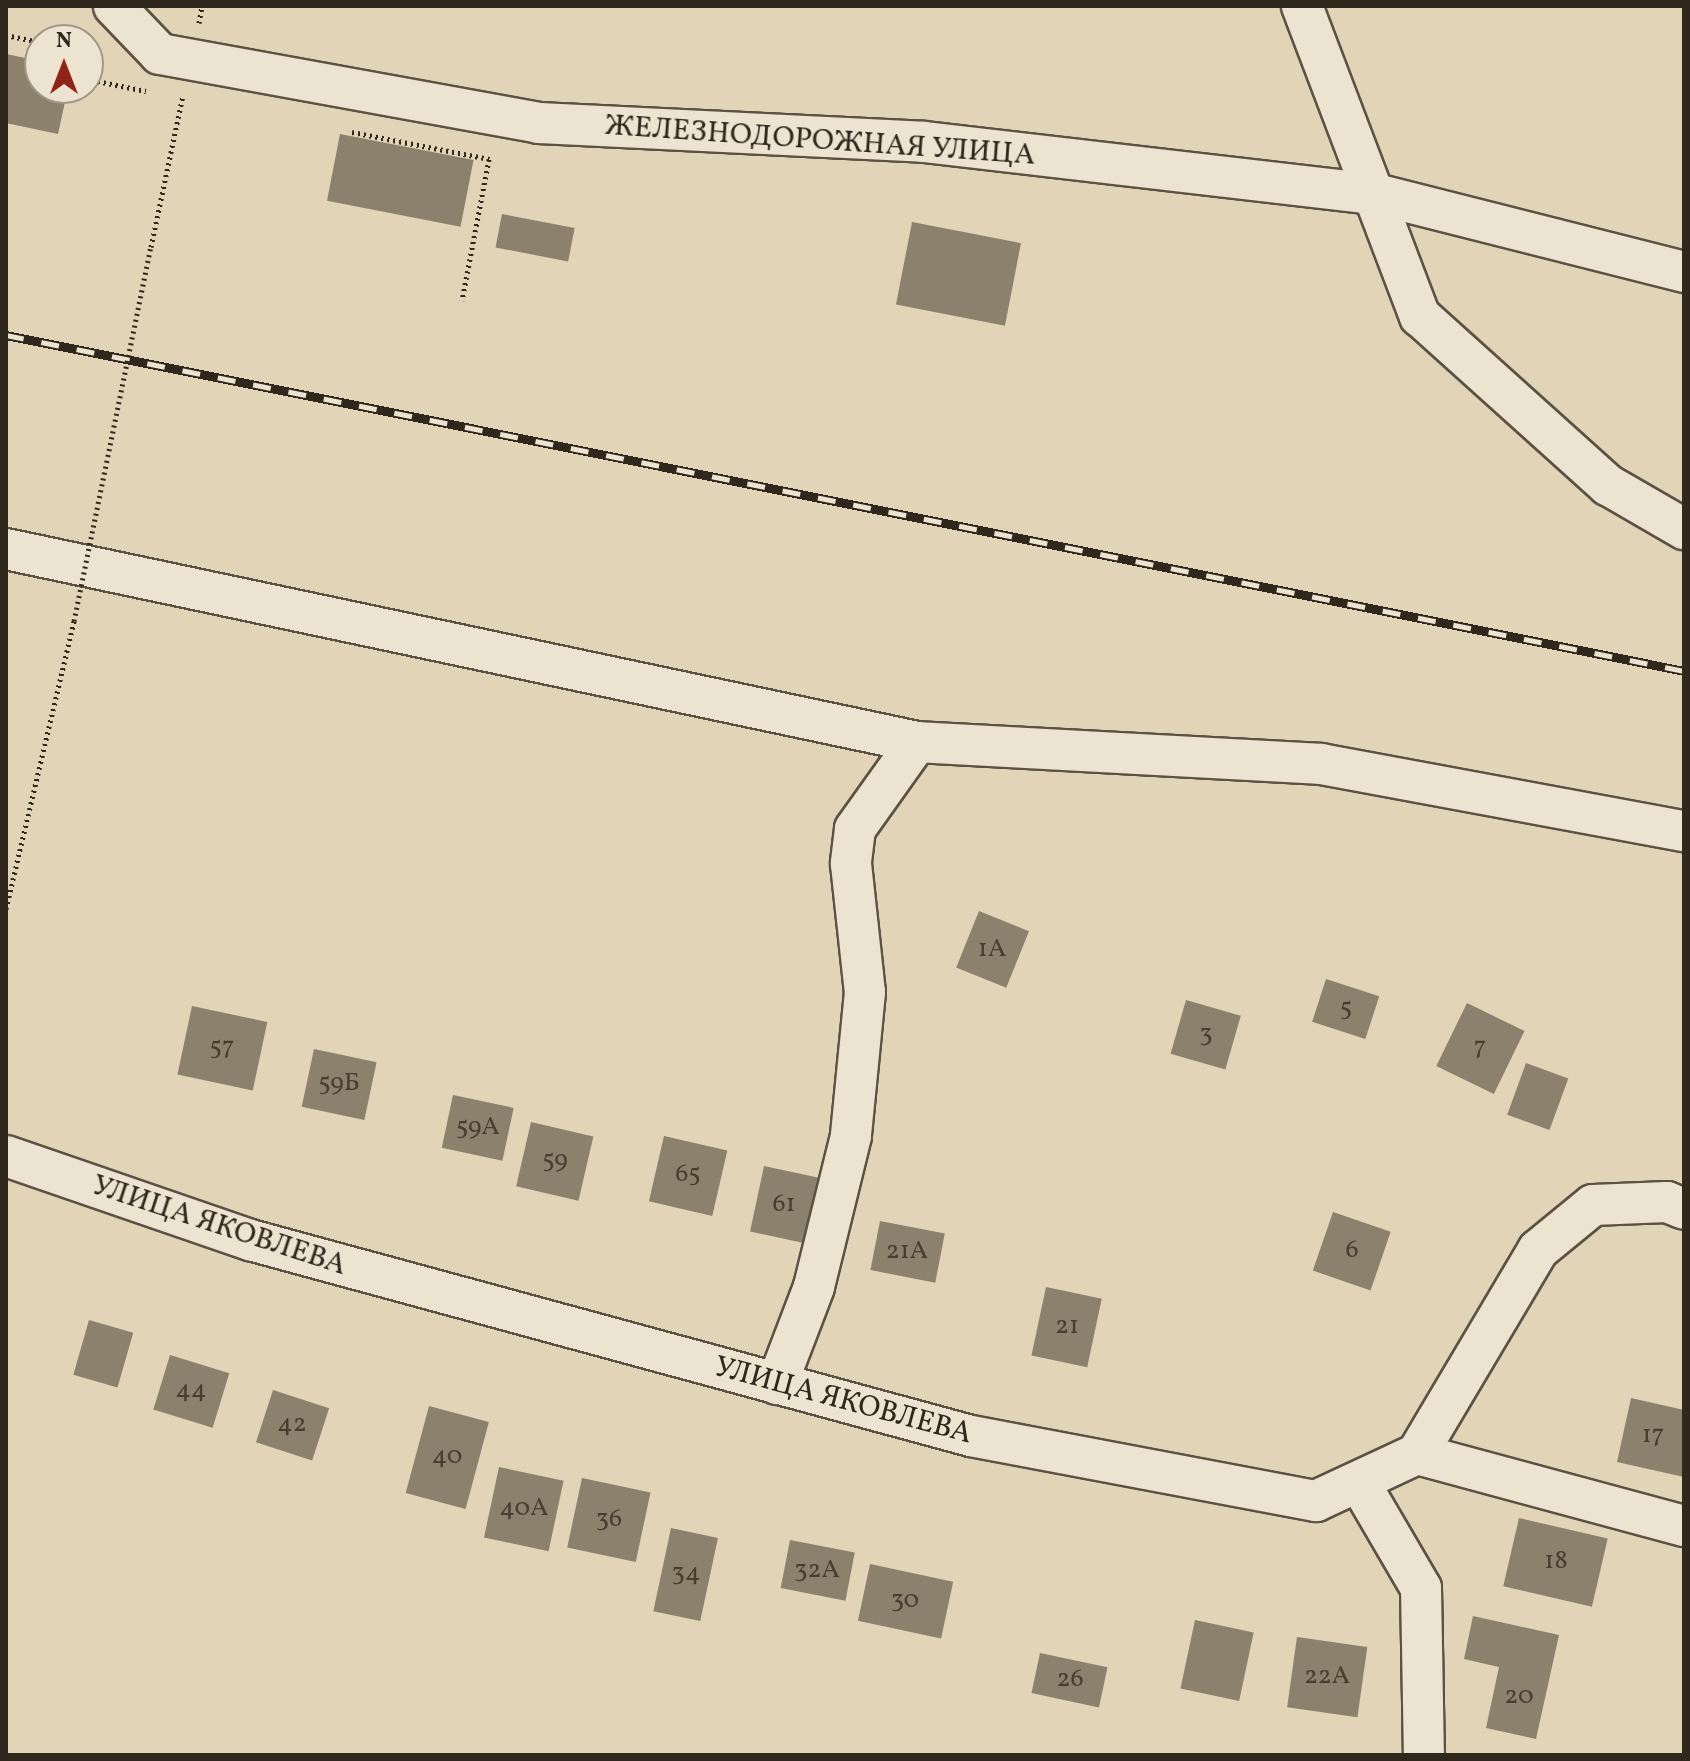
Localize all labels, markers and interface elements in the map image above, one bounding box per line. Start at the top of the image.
north arrow [24,24,104,104]
text: N [56,26,72,57]
street label: ЖЕЛЕЗНОДОРОЖНАЯ УЛИЦА [604,108,1036,174]
house number: 1А [978,934,1006,966]
house number: 5 [1340,993,1352,1025]
house number: 3 [1199,1019,1213,1051]
house number: 57 [209,1032,235,1064]
house number: 7 [1474,1032,1486,1064]
house number: 59Б [318,1068,360,1100]
house number: 59А [456,1112,500,1144]
house number: 59 [542,1145,568,1177]
house number: 65 [675,1159,701,1191]
street label: УЛИЦА ЯКОВЛЕВА [87,1168,351,1284]
house number: 61 [772,1189,796,1221]
house number: 6 [1345,1235,1359,1267]
house number: 21А [886,1236,928,1268]
house number: 21 [1055,1311,1079,1343]
street label: УЛИЦА ЯКОВЛЕВА [710,1349,976,1453]
house number: 44 [175,1375,207,1407]
house number: 42 [277,1409,307,1441]
house number: 17 [1642,1420,1664,1452]
house number: 40 [432,1441,462,1473]
house number: 40А [500,1493,548,1525]
house number: 36 [596,1504,622,1536]
house number: 18 [1544,1546,1568,1578]
house number: 32А [794,1555,840,1587]
house number: 34 [672,1558,700,1590]
house number: 30 [891,1585,919,1617]
house number: 22А [1304,1661,1350,1693]
house number: 26 [1056,1664,1084,1696]
house number: 20 [1504,1681,1534,1713]

